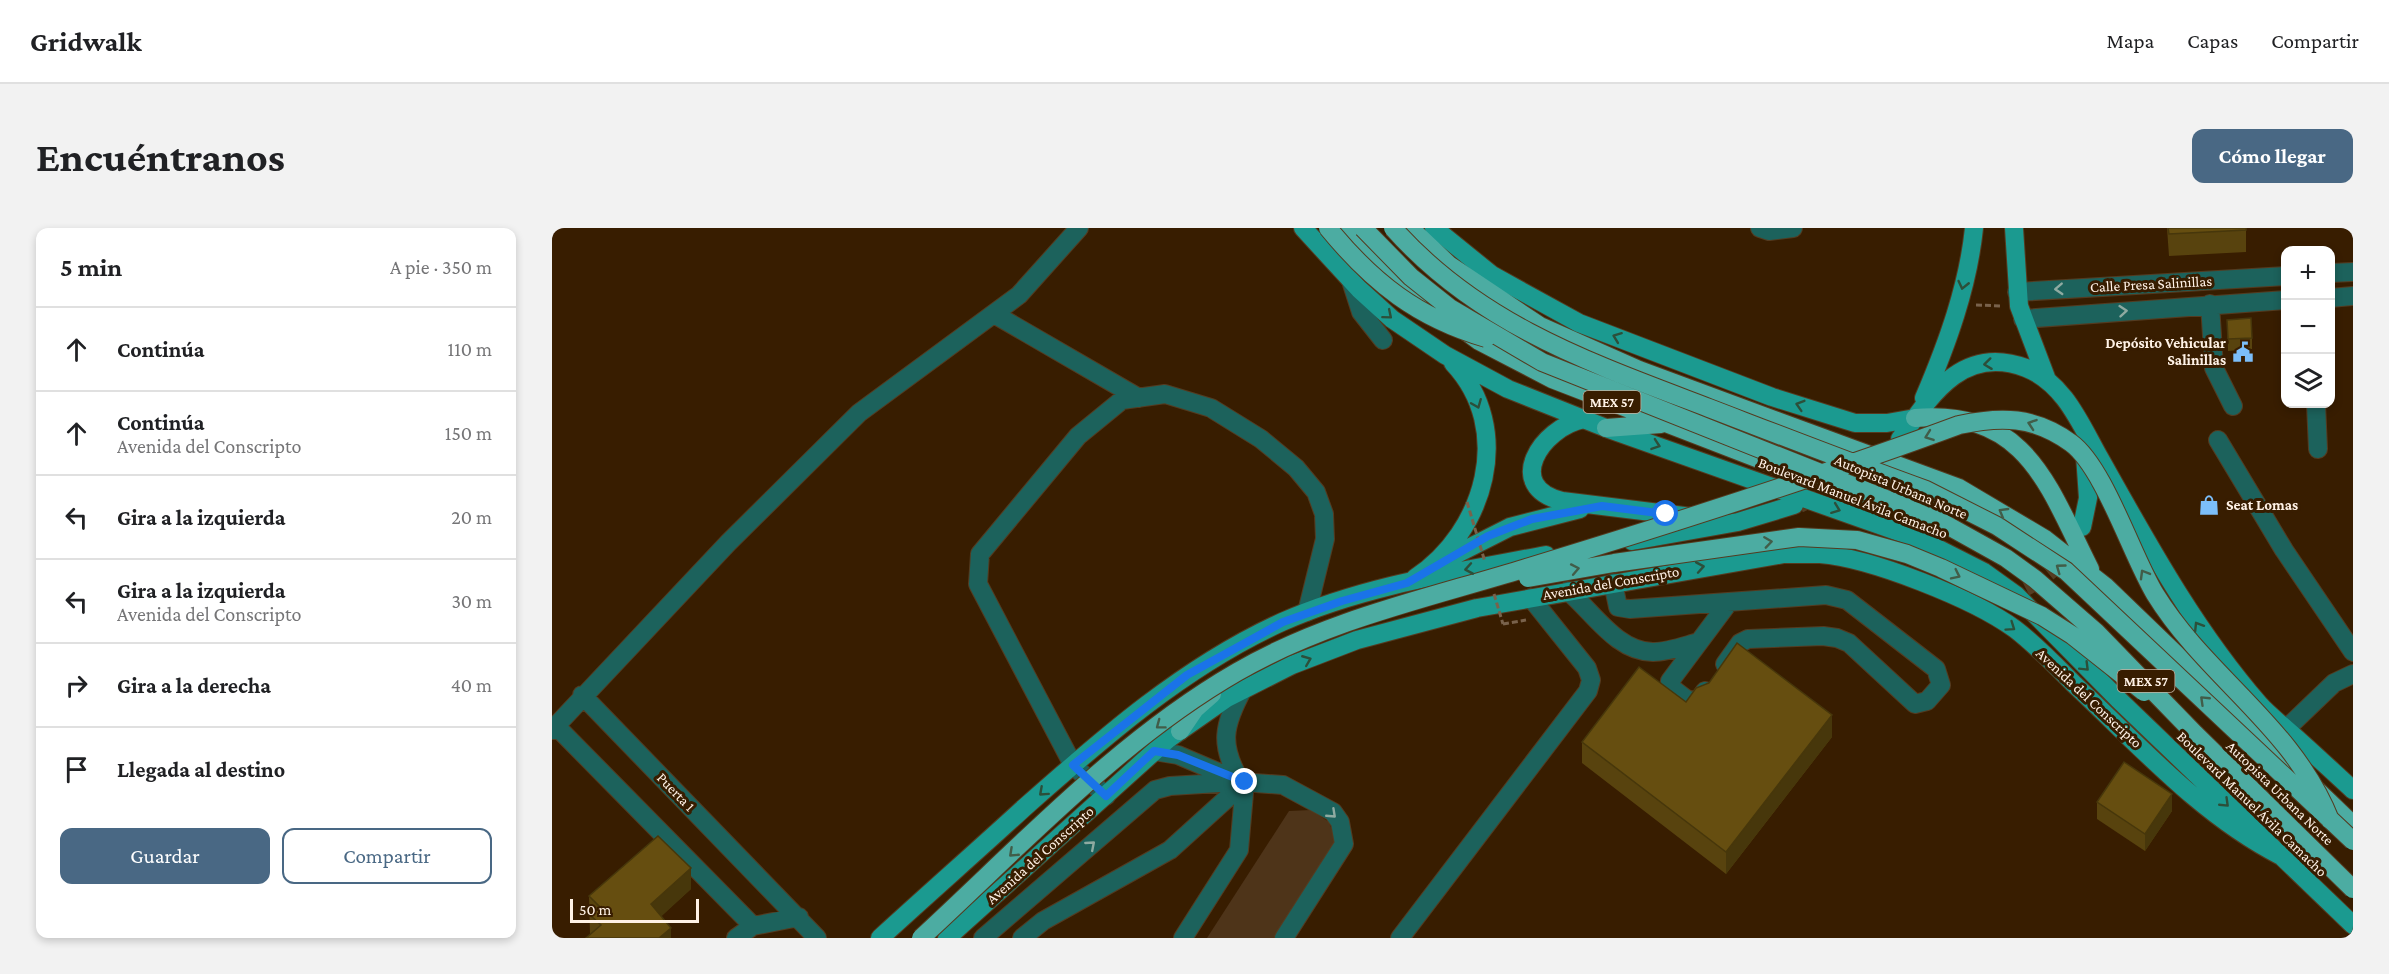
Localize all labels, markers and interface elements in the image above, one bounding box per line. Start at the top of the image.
text: Gridwalk [30,26,142,57]
text: Mapa [2106,29,2154,53]
text: Capas [2187,29,2238,53]
text: Compartir [2271,29,2359,53]
button: Cómo llegar [2192,129,2353,183]
text: Encuéntranos [36,133,285,180]
map controls [2281,246,2335,408]
button: + [2281,246,2335,300]
text: 5 min [60,253,122,282]
text: A pie · 350 m [390,256,492,278]
street label: Calle Presa Salinillas [2090,273,2213,295]
one-way arrow [1958,280,1971,290]
one-way arrow [2055,283,2064,296]
button: − [2281,300,2335,354]
one-way arrow [2118,305,2128,318]
one-way arrow [1381,307,1392,318]
one-way arrow [1612,332,1623,344]
icon: ahead [60,333,93,366]
place label: Depósito Vehicular Salinillas [2105,335,2226,368]
text: Continúa [117,337,204,362]
text: 110 m [448,338,492,360]
public building icon: Depósito Vehicular Salinillas [2231,340,2255,364]
button: layers [2281,354,2335,408]
one-way arrow [1983,357,1992,370]
road number: MEX 57 [1584,391,1640,413]
one-way arrow [1470,397,1482,408]
one-way arrow [1795,400,1805,412]
text: Continúa [117,410,204,435]
icon: ahead [60,417,93,450]
one-way arrow [2027,419,2038,431]
text: 150 m [445,422,492,444]
one-way arrow [1924,428,1935,441]
text: Avenida del Conscripto [117,435,301,457]
one-way arrow [1650,438,1661,451]
street label: Autopista Urbana Norte [1832,452,1970,523]
street label: Boulevard Manuel Ávila Camacho [1756,454,1950,542]
shop icon: Seat Lomas [2197,493,2221,517]
place label: Seat Lomas [2226,497,2298,513]
route start [1652,500,1678,526]
icon: left [60,501,93,534]
one-way arrow [1830,502,1841,514]
text: Gira a la izquierda [117,505,286,530]
text: 20 m [451,506,492,528]
one-way arrow [1999,508,2009,519]
one-way arrow [1764,536,1773,548]
one-way arrow [1696,562,1705,574]
one-way arrow [1465,563,1474,575]
street label: Avenida del Conscripto [1542,563,1681,604]
one-way arrow [1570,563,1580,576]
one-way arrow [2056,564,2067,575]
one-way arrow [1950,568,1961,580]
one-way arrow [2140,570,2151,580]
text: Gira a la izquierda [117,578,286,603]
icon: left [60,585,93,618]
text: 30 m [451,590,492,612]
text: Avenida del Conscripto [117,603,301,625]
one-way arrow [2004,620,2015,631]
one-way arrow [2194,622,2205,633]
street label: Avenida del Conscripto [2032,645,2145,752]
one-way arrow [1301,655,1312,667]
one-way arrow [2078,659,2089,670]
icon: right [60,669,93,702]
road number: MEX 57 [2118,670,2174,692]
text: Gira a la derecha [117,673,271,698]
text: 40 m [451,674,492,696]
one-way arrow [2200,696,2211,707]
one-way arrow [1155,718,1166,729]
street label: Boulevard Manuel Ávila Camacho [2174,728,2330,880]
street label: Autopista Urbana Norte [2223,738,2337,849]
icon: arrive [60,753,93,786]
text: Llegada al destino [117,757,285,782]
route end [1231,768,1257,794]
street label: Puerta 1 [654,770,698,814]
one-way arrow [1039,785,1050,796]
one-way arrow [2218,796,2228,807]
street label: Avenida del Conscripto [983,803,1097,908]
one-way arrow [1326,807,1336,818]
button: Guardar [60,828,270,884]
button: Compartir [282,828,492,884]
one-way arrow [1084,841,1095,852]
one-way arrow [1009,846,1020,857]
scale bar [570,896,699,924]
text: 50 m [579,901,611,918]

